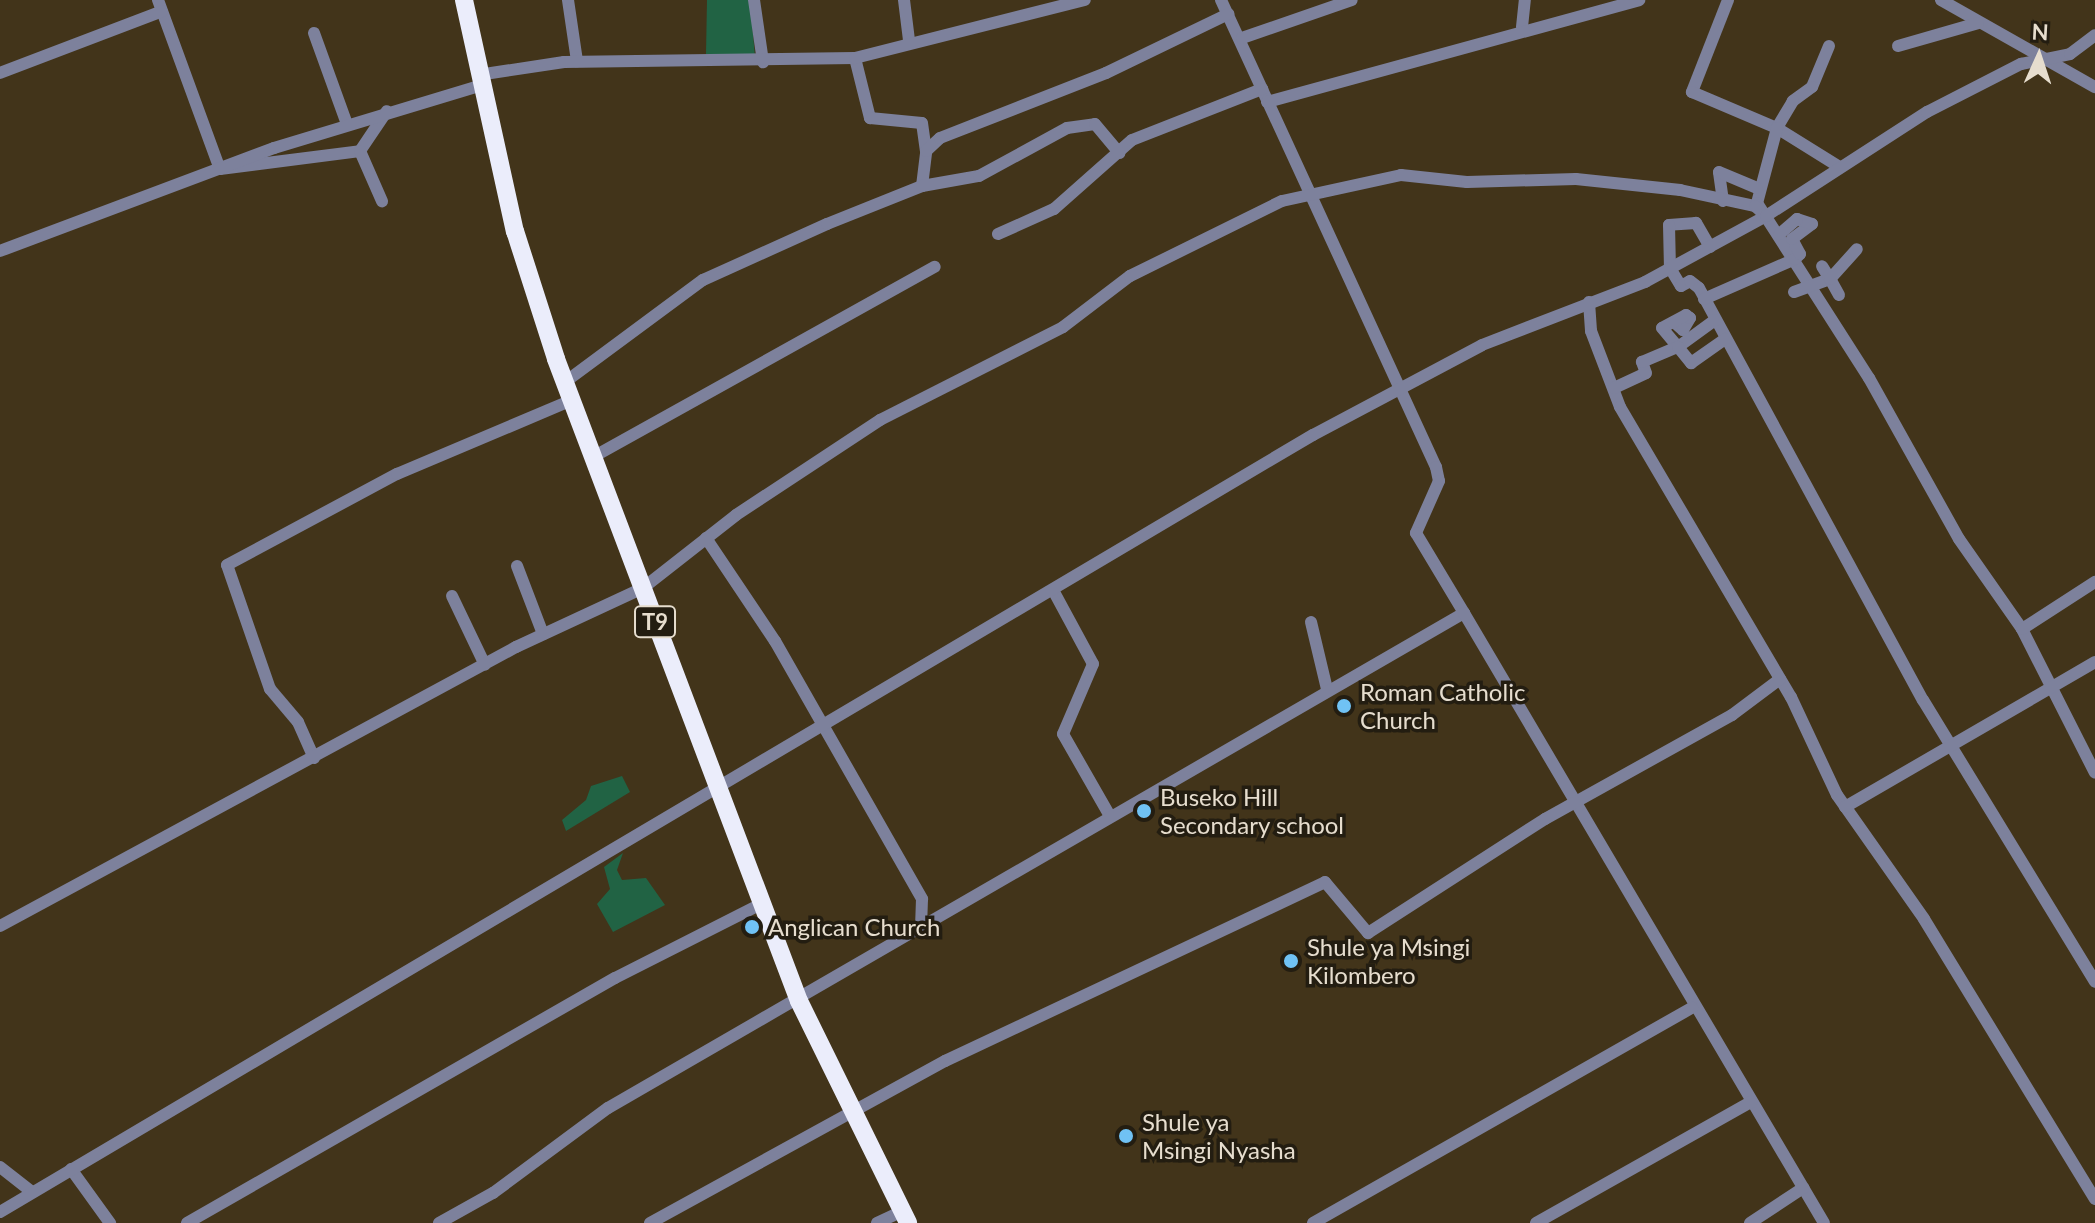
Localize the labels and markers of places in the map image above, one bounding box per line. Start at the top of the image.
place label: Roman Catholic Church [1360,678,1525,734]
marker: Roman Catholic Church [1335,697,1353,715]
place label: Buseko Hill Secondary school [1160,783,1345,839]
marker: Buseko Hill Secondary school [1135,802,1153,820]
place label: Anglican Church [768,913,940,941]
marker: Anglican Church [743,918,761,936]
place label: Shule ya Msingi Kilombero [1307,933,1471,989]
marker: Shule ya Msingi Kilombero [1282,952,1300,970]
place label: Shule ya Msingi Nyasha [1142,1108,1296,1164]
marker: Shule ya Msingi Nyasha [1117,1127,1135,1145]

